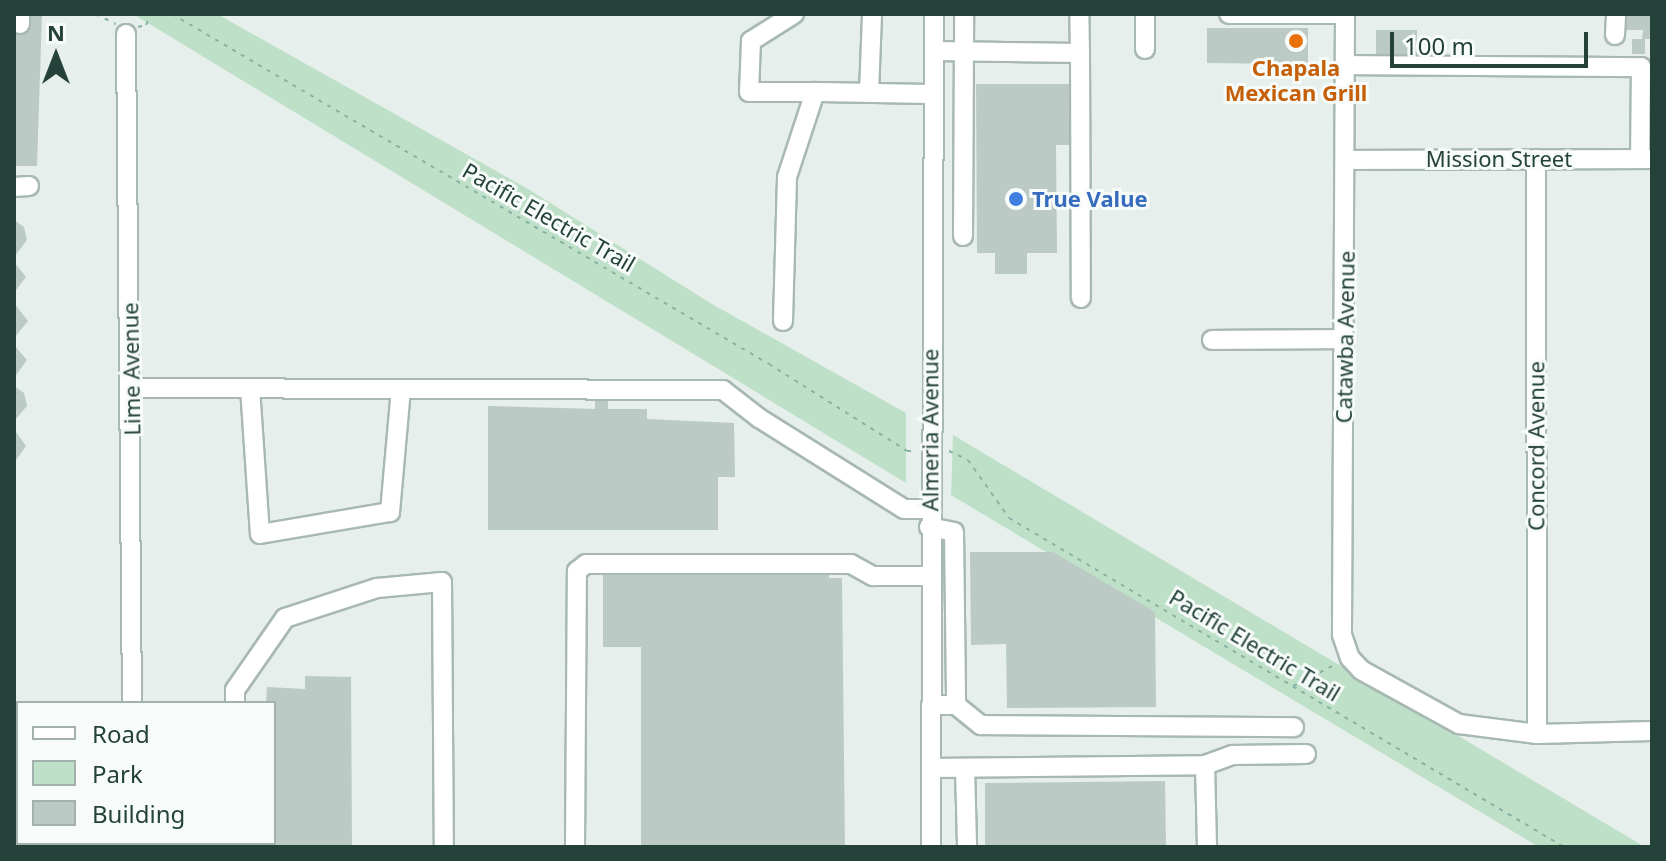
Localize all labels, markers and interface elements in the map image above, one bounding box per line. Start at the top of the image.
north arrow [16,16,96,96]
scale bar [1394,16,1592,66]
text: N [47,17,65,47]
text: 100 m [1404,29,1474,62]
marker: Chapala Mexican Grill [1287,32,1305,50]
place label: Chapala Mexican Grill [1225,54,1367,106]
street label: Mission Street [1426,146,1572,172]
street label: Pacific Electric Trail [458,157,640,277]
place label: True Value [1032,186,1148,212]
marker: True Value [1007,190,1025,208]
street label: Catawba Avenue [1330,250,1360,424]
street label: Lime Avenue [117,302,145,436]
street label: Almeria Avenue [917,349,943,511]
street label: Concord Avenue [1523,361,1549,531]
street label: Pacific Electric Trail [1165,584,1345,706]
legend [16,701,276,845]
text: Road [92,717,150,750]
text: Park [92,757,143,790]
text: Building [92,797,185,830]

